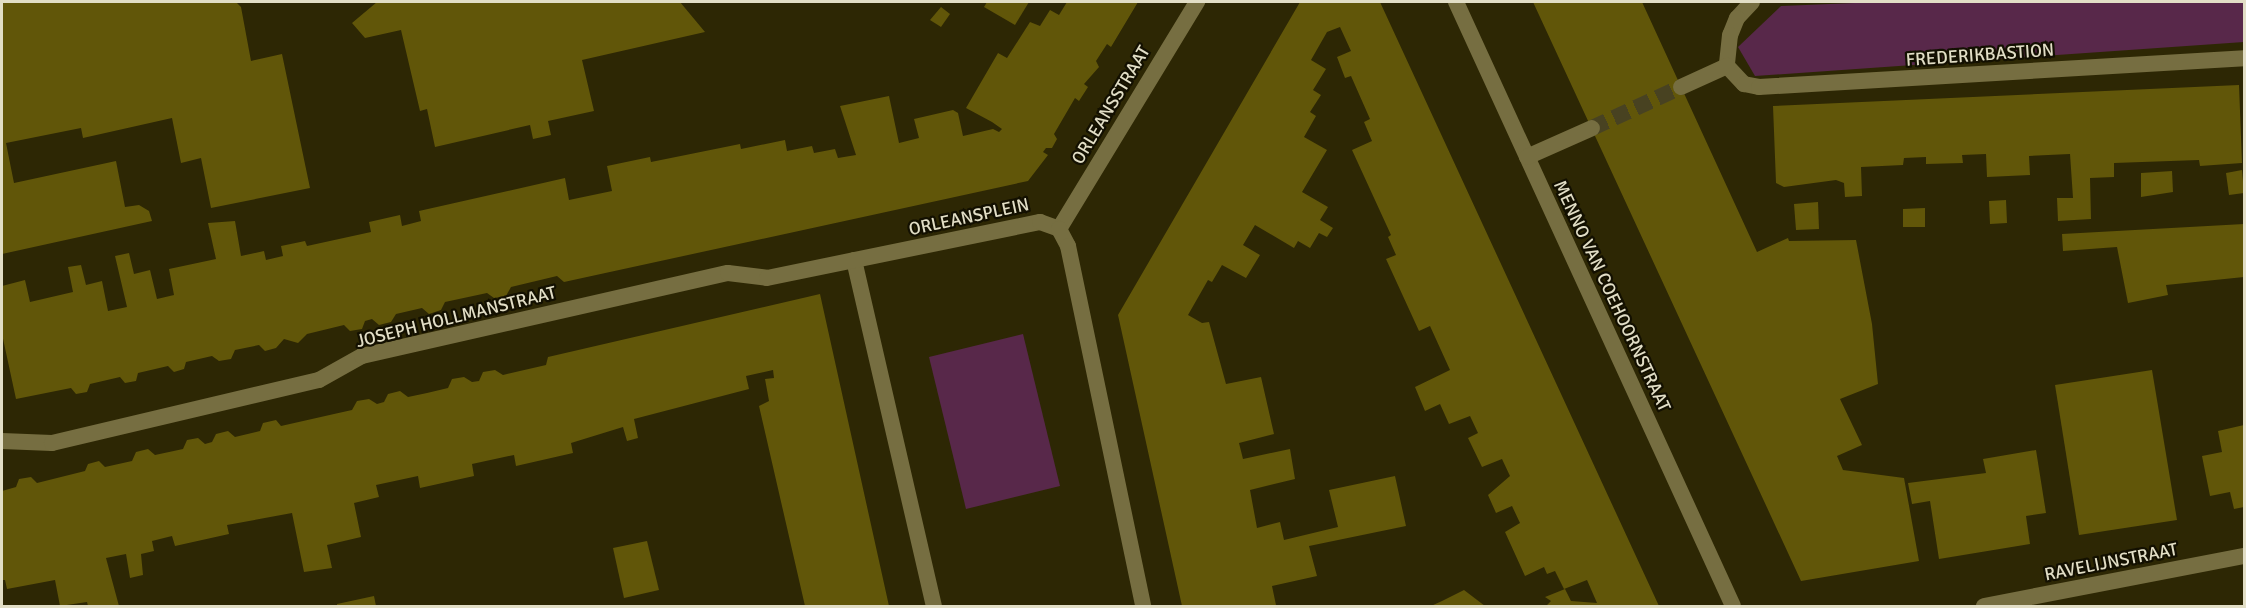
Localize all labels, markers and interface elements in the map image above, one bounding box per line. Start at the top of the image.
street label: FREDERIKBASTION [1905,39,2055,71]
street label: ORLEANSSTRAAT [1067,42,1155,168]
street label: MENNO VAN COEHOORNSTRAAT [1549,177,1675,415]
street label: ORLEANSPLEIN [907,194,1031,240]
street label: JOSEPH HOLLMANSTRAAT [354,282,558,352]
street label: RAVELIJNSTRAAT [2043,538,2179,586]

